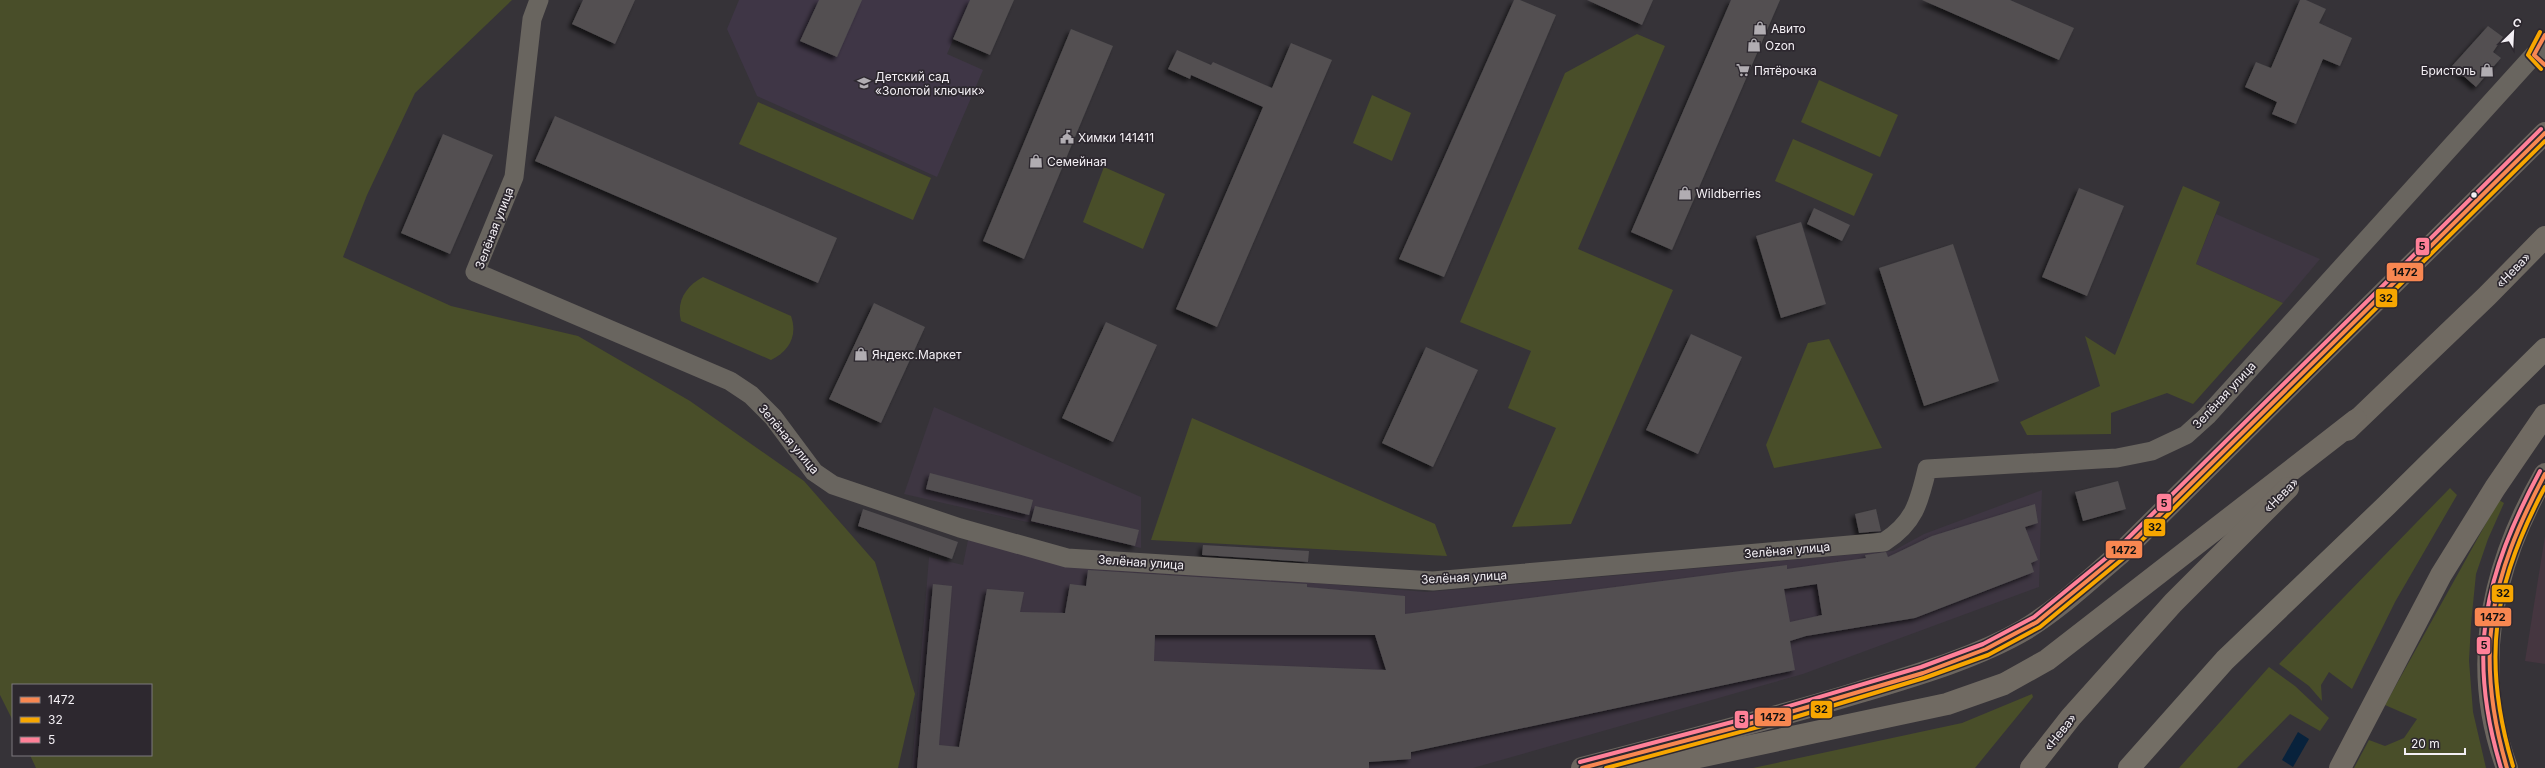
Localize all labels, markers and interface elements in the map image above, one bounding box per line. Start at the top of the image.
north arrow [2493,12,2533,52]
text: С [2511,15,2524,31]
shop icon: Авито [1752,20,1768,36]
place label: Авито [1771,21,1806,36]
shop icon: Ozon [1746,37,1762,53]
place label: Ozon [1765,38,1795,53]
supermarket icon: Пятёрочка [1735,62,1751,78]
shop icon: Бристоль [2479,62,2495,78]
place label: Пятёрочка [1754,63,1817,78]
place label: Бристоль [2421,63,2476,78]
place label: Детский сад «Золотой ключик» [875,69,985,98]
school or university icon: Детский сад «Золотой ключик» [856,75,872,91]
public building icon: Химки 141411 [1059,129,1075,145]
place label: Химки 141411 [1078,130,1154,145]
shop icon: Семейная [1028,153,1044,169]
place label: Семейная [1047,154,1107,169]
street label: Зелёная улица [472,185,516,271]
shop icon: Wildberries [1677,185,1693,201]
place label: Wildberries [1696,186,1761,201]
unlabelled marker [2469,190,2479,200]
line badge: 5 [2415,237,2430,256]
text: 5 [2418,239,2426,253]
street label: «Нева» [2493,249,2533,291]
line badge: 1472 [2386,262,2424,282]
text: 1472 [2392,265,2418,279]
line badge: 32 [2375,288,2398,308]
text: 32 [2379,291,2393,305]
shop icon: Яндекс.Маркет [853,346,869,362]
place label: Яндекс.Маркет [872,347,962,362]
street label: Зелёная улица [2189,358,2259,432]
street label: Зелёная улица [756,401,822,477]
street label: «Нева» [2260,474,2302,516]
line badge: 5 [2156,493,2172,512]
text: 5 [2160,496,2168,510]
line badge: 32 [2143,518,2166,537]
text: 32 [2148,520,2162,534]
street label: Зелёная улица [1743,539,1831,561]
line badge: 1472 [2105,540,2143,559]
text: 1472 [2111,543,2137,557]
street label: Зелёная улица [1097,552,1185,572]
street label: Зелёная улица [1421,567,1507,587]
line badge: 32 [2491,584,2514,603]
text: 32 [2496,586,2510,600]
line badge: 1472 [2474,607,2512,627]
text: 1472 [2480,610,2506,624]
line badge: 5 [2476,636,2491,655]
text: 5 [2480,638,2488,652]
legend [12,684,152,756]
text: 1472 [48,692,75,707]
line badge: 32 [1810,700,1833,719]
text: 32 [1814,702,1828,716]
line badge: 1472 [1754,707,1792,727]
line badge: 5 [1734,710,1749,729]
text: 1472 [1760,710,1786,724]
street label: «Нева» [2041,710,2079,754]
text: 32 [48,712,63,727]
text: 5 [1738,712,1746,726]
scale bar [2405,730,2465,756]
text: 5 [48,732,55,747]
text: 20 m [2411,736,2440,751]

